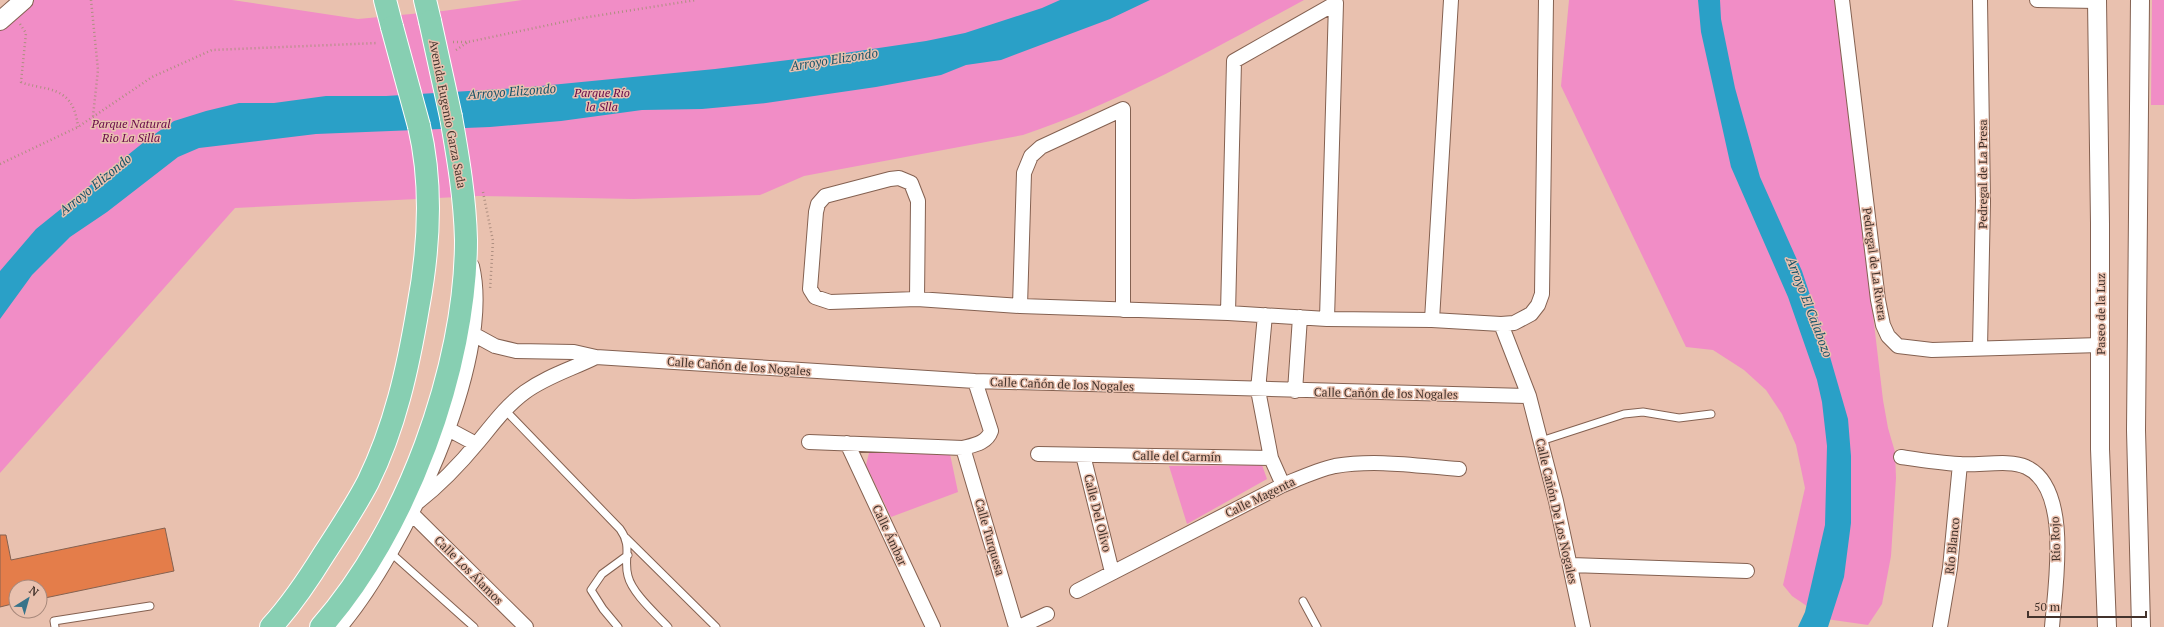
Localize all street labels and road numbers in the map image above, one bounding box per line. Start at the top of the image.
street label: Avenida Eugenio Garza Sada [426,38,470,190]
street label: Pedregal de La Presa [1975,119,1990,229]
street label: Pedregal de La Rivera [1860,206,1890,322]
street label: Paseo de la Luz [2093,273,2108,355]
street label: Calle Cañón de los Nogales [667,353,811,379]
street label: Calle Cañón de los Nogales [990,374,1134,394]
street label: Calle Cañón de los Nogales [1314,384,1458,402]
street label: Calle Cañón De Los Nogales [1533,437,1581,585]
street label: Calle del Carmín [1133,448,1221,464]
street label: Calle Del Olivo [1081,473,1115,554]
street label: Calle Magenta [1222,474,1298,520]
street label: Calle Turquesa [972,497,1008,577]
street label: Calle Ámbar [869,502,911,568]
street label: Río Rojo [2047,516,2063,562]
street label: Río Blanco [1942,517,1962,575]
street label: Calle Los Álamos [431,532,507,608]

